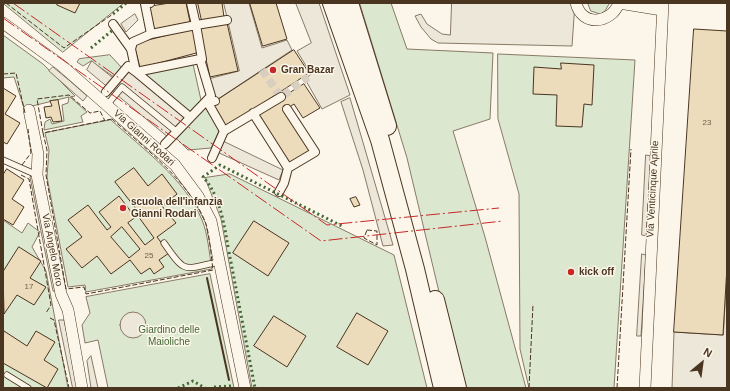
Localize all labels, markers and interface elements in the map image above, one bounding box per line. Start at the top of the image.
place label: Gran Bazar [281,64,334,76]
marker: Gran Bazar [268,65,278,75]
street label: Via Gianni Rodari [111,107,177,169]
house number: 23 [703,118,711,128]
street label: Via Venticinque Aprile [644,140,662,238]
place label: scuola dell'infanzia Gianni Rodari [131,196,222,220]
marker: scuola dell'infanzia Gianni Rodari [118,203,128,213]
street label: Via Angelo Moro [39,213,65,287]
house number: 25 [145,251,153,261]
place label: kick off [579,266,614,278]
marker: kick off [566,267,576,277]
house number: 17 [25,282,33,292]
park label: Giardino delle Maioliche [138,324,200,348]
north arrow [682,343,722,383]
text: N [701,345,714,360]

